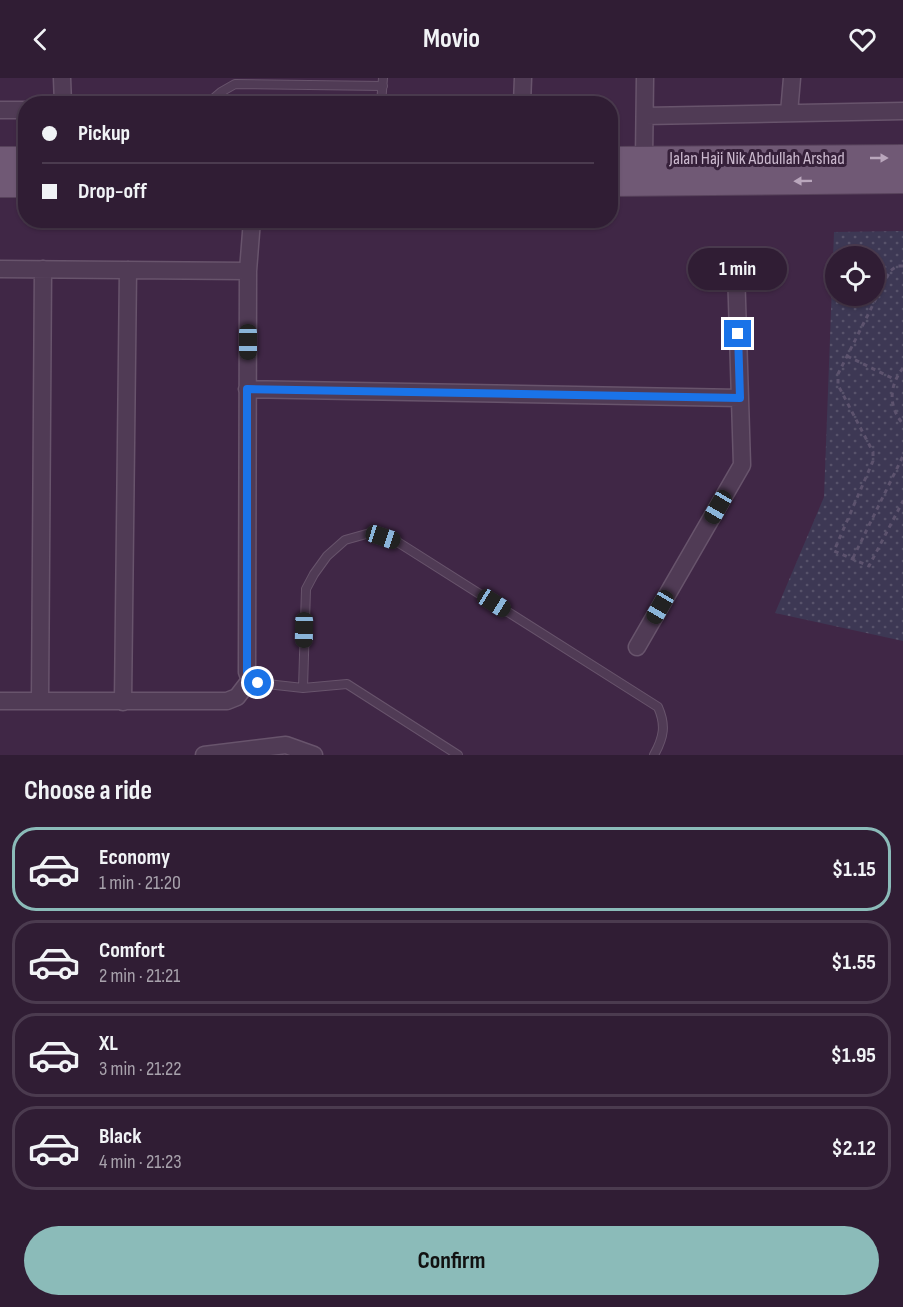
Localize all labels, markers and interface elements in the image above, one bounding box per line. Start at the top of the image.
icon: back [24,23,57,56]
text: Movio [423,23,480,55]
icon: heart [846,23,879,56]
text: Pickup [78,120,130,147]
street label: Jalan Haji Nik Abdullah Arshad [668,148,845,169]
one-way arrow [869,153,888,163]
one-way arrow [793,176,812,186]
text: Drop-off [78,178,147,205]
map controls [825,246,885,306]
button: locate [825,246,885,306]
callout: 1 min [688,247,788,289]
text: 1 min [719,257,756,281]
route end [724,320,751,347]
car [239,324,257,360]
car [701,487,735,527]
car [363,523,403,551]
car [474,586,514,620]
car [643,587,677,627]
car [295,612,313,648]
route start [244,669,271,696]
text: Choose a ride [24,775,152,807]
icon: car [27,842,81,896]
text: Economy [99,844,170,871]
text: $1.15 [832,856,876,883]
text: 1 min · 21:20 [99,871,181,895]
icon: car [27,935,81,989]
text: Comfort [99,937,165,964]
text: $1.55 [831,949,876,976]
text: 2 min · 21:21 [99,964,180,988]
icon: car [27,1028,81,1082]
text: XL [99,1030,118,1057]
text: $1.95 [831,1042,876,1069]
text: 3 min · 21:22 [99,1057,182,1081]
icon: car [27,1121,81,1175]
text: Black [99,1123,141,1150]
text: $2.12 [831,1135,876,1162]
text: 4 min · 21:23 [99,1150,182,1174]
button: Confirm [24,1226,879,1295]

